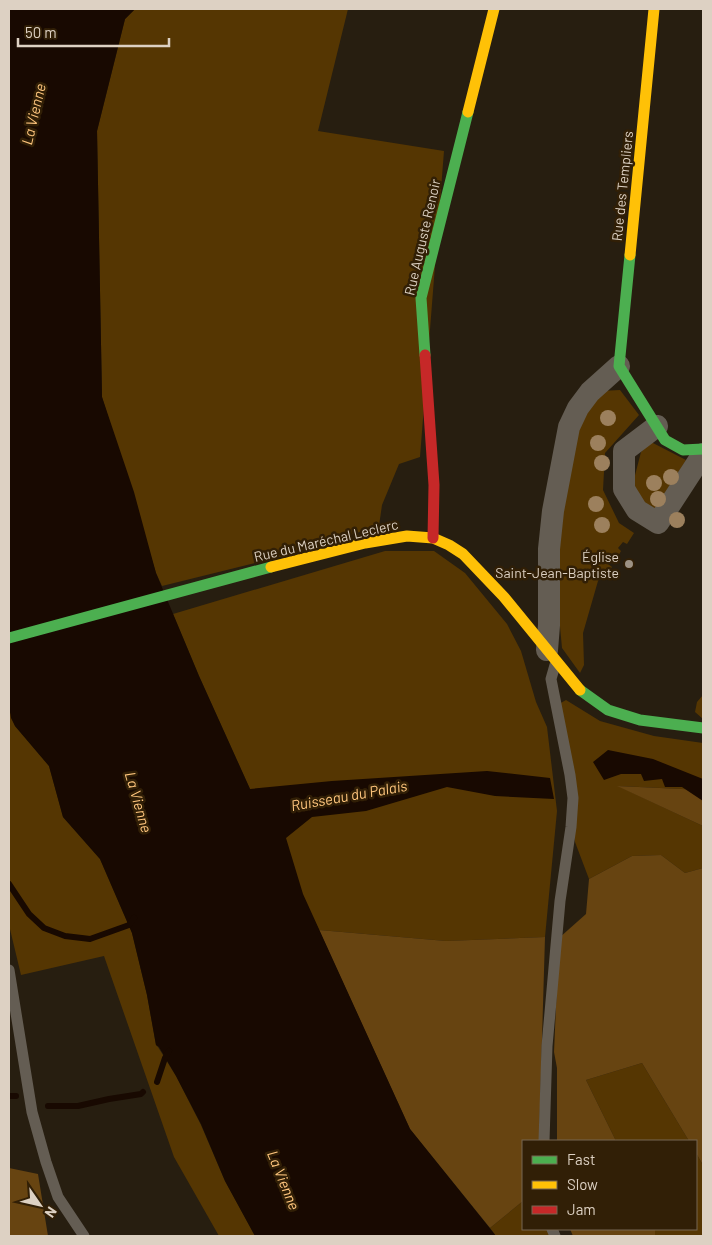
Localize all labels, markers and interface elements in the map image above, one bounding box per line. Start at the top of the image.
scale bar [18,15,169,47]
text: 50 m [25,23,57,41]
water label: La Vienne [17,81,49,146]
street label: Rue des Templiers [608,130,636,242]
street label: Rue Auguste Renoir [400,177,444,297]
street label: Rue du Maréchal Leclerc [252,515,400,565]
place label: Église Saint-Jean-Baptiste [495,548,619,581]
marker: Église Saint-Jean-Baptiste [623,558,635,570]
water label: La Vienne [122,769,156,835]
water label: Ruisseau du Palais [289,776,409,814]
legend [522,1140,697,1230]
water label: La Vienne [264,1148,304,1213]
text: Fast [567,1150,595,1168]
text: Slow [567,1175,598,1193]
north arrow [15,1180,65,1230]
text: Jam [567,1200,596,1218]
text: N [42,1204,61,1221]

